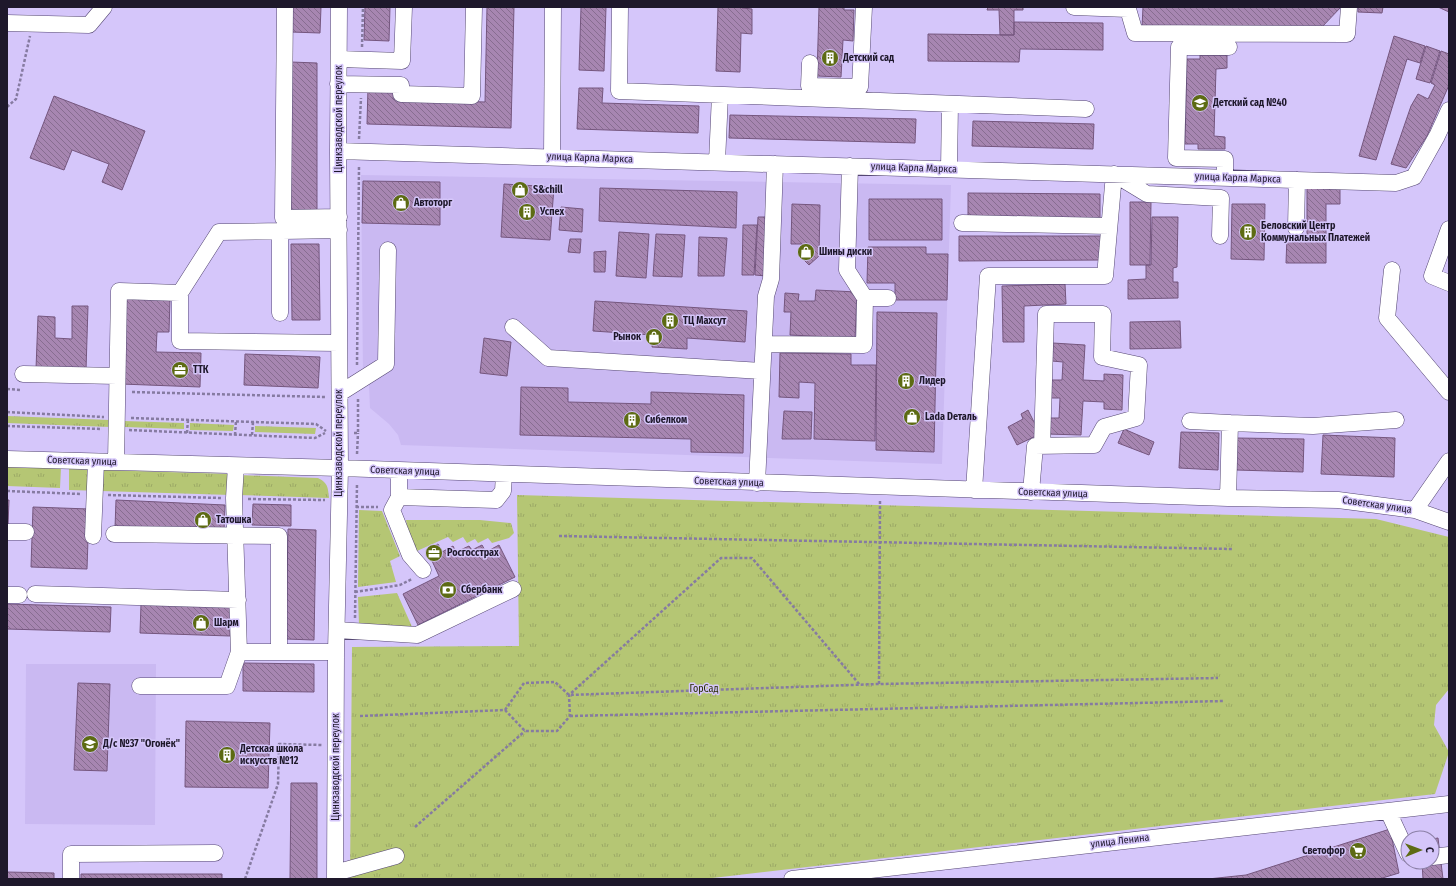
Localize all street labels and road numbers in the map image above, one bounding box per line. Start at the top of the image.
street label: Цинкзаводской переулок [333,65,345,173]
street label: улица Карла Маркса [547,150,633,166]
street label: улица Карла Маркса [871,160,957,176]
street label: улица Карла Маркса [1195,170,1281,186]
street label: Цинкзаводской переулок [333,389,345,497]
street label: Советская улица [47,454,117,468]
street label: Советская улица [370,464,440,478]
street label: Советская улица [694,475,764,489]
street label: Советская улица [1018,486,1088,500]
street label: Советская улица [1342,494,1412,516]
street label: Цинкзаводской переулок [330,713,342,821]
street label: улица Ленина [1090,831,1150,851]

